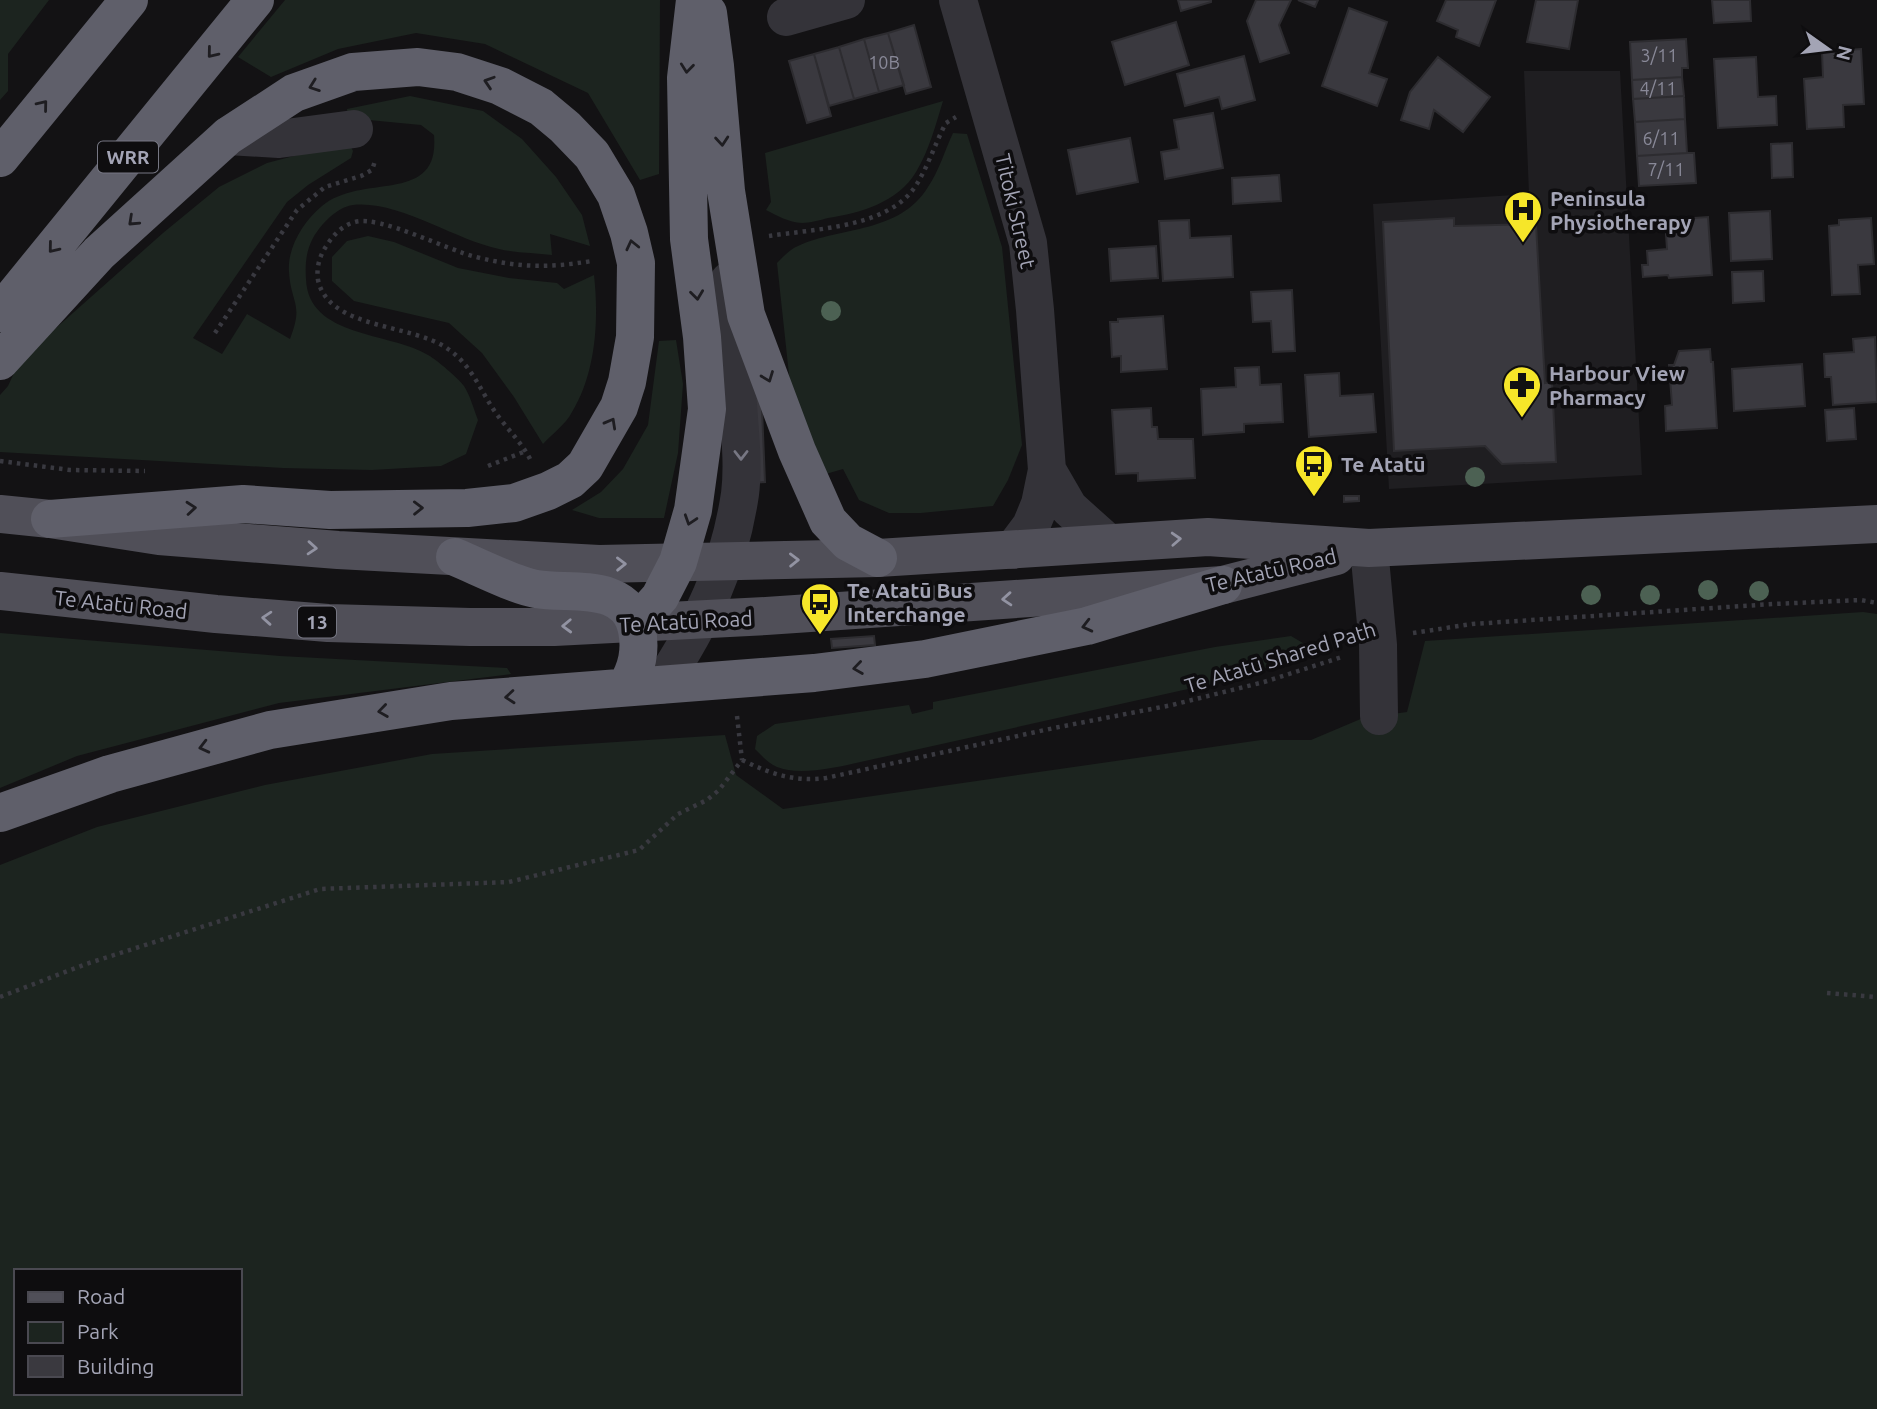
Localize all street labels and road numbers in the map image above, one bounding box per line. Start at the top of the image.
road number: WRR [98,141,158,172]
street label: Titoki Street [991,151,1041,271]
street label: Te Atatū Road [1203,543,1339,597]
street label: Te Atatū Road [54,585,188,623]
street label: Te Atatū Road [619,606,753,636]
road number: 13 [298,607,336,638]
street label: Te Atatū Shared Path [1182,616,1378,698]

